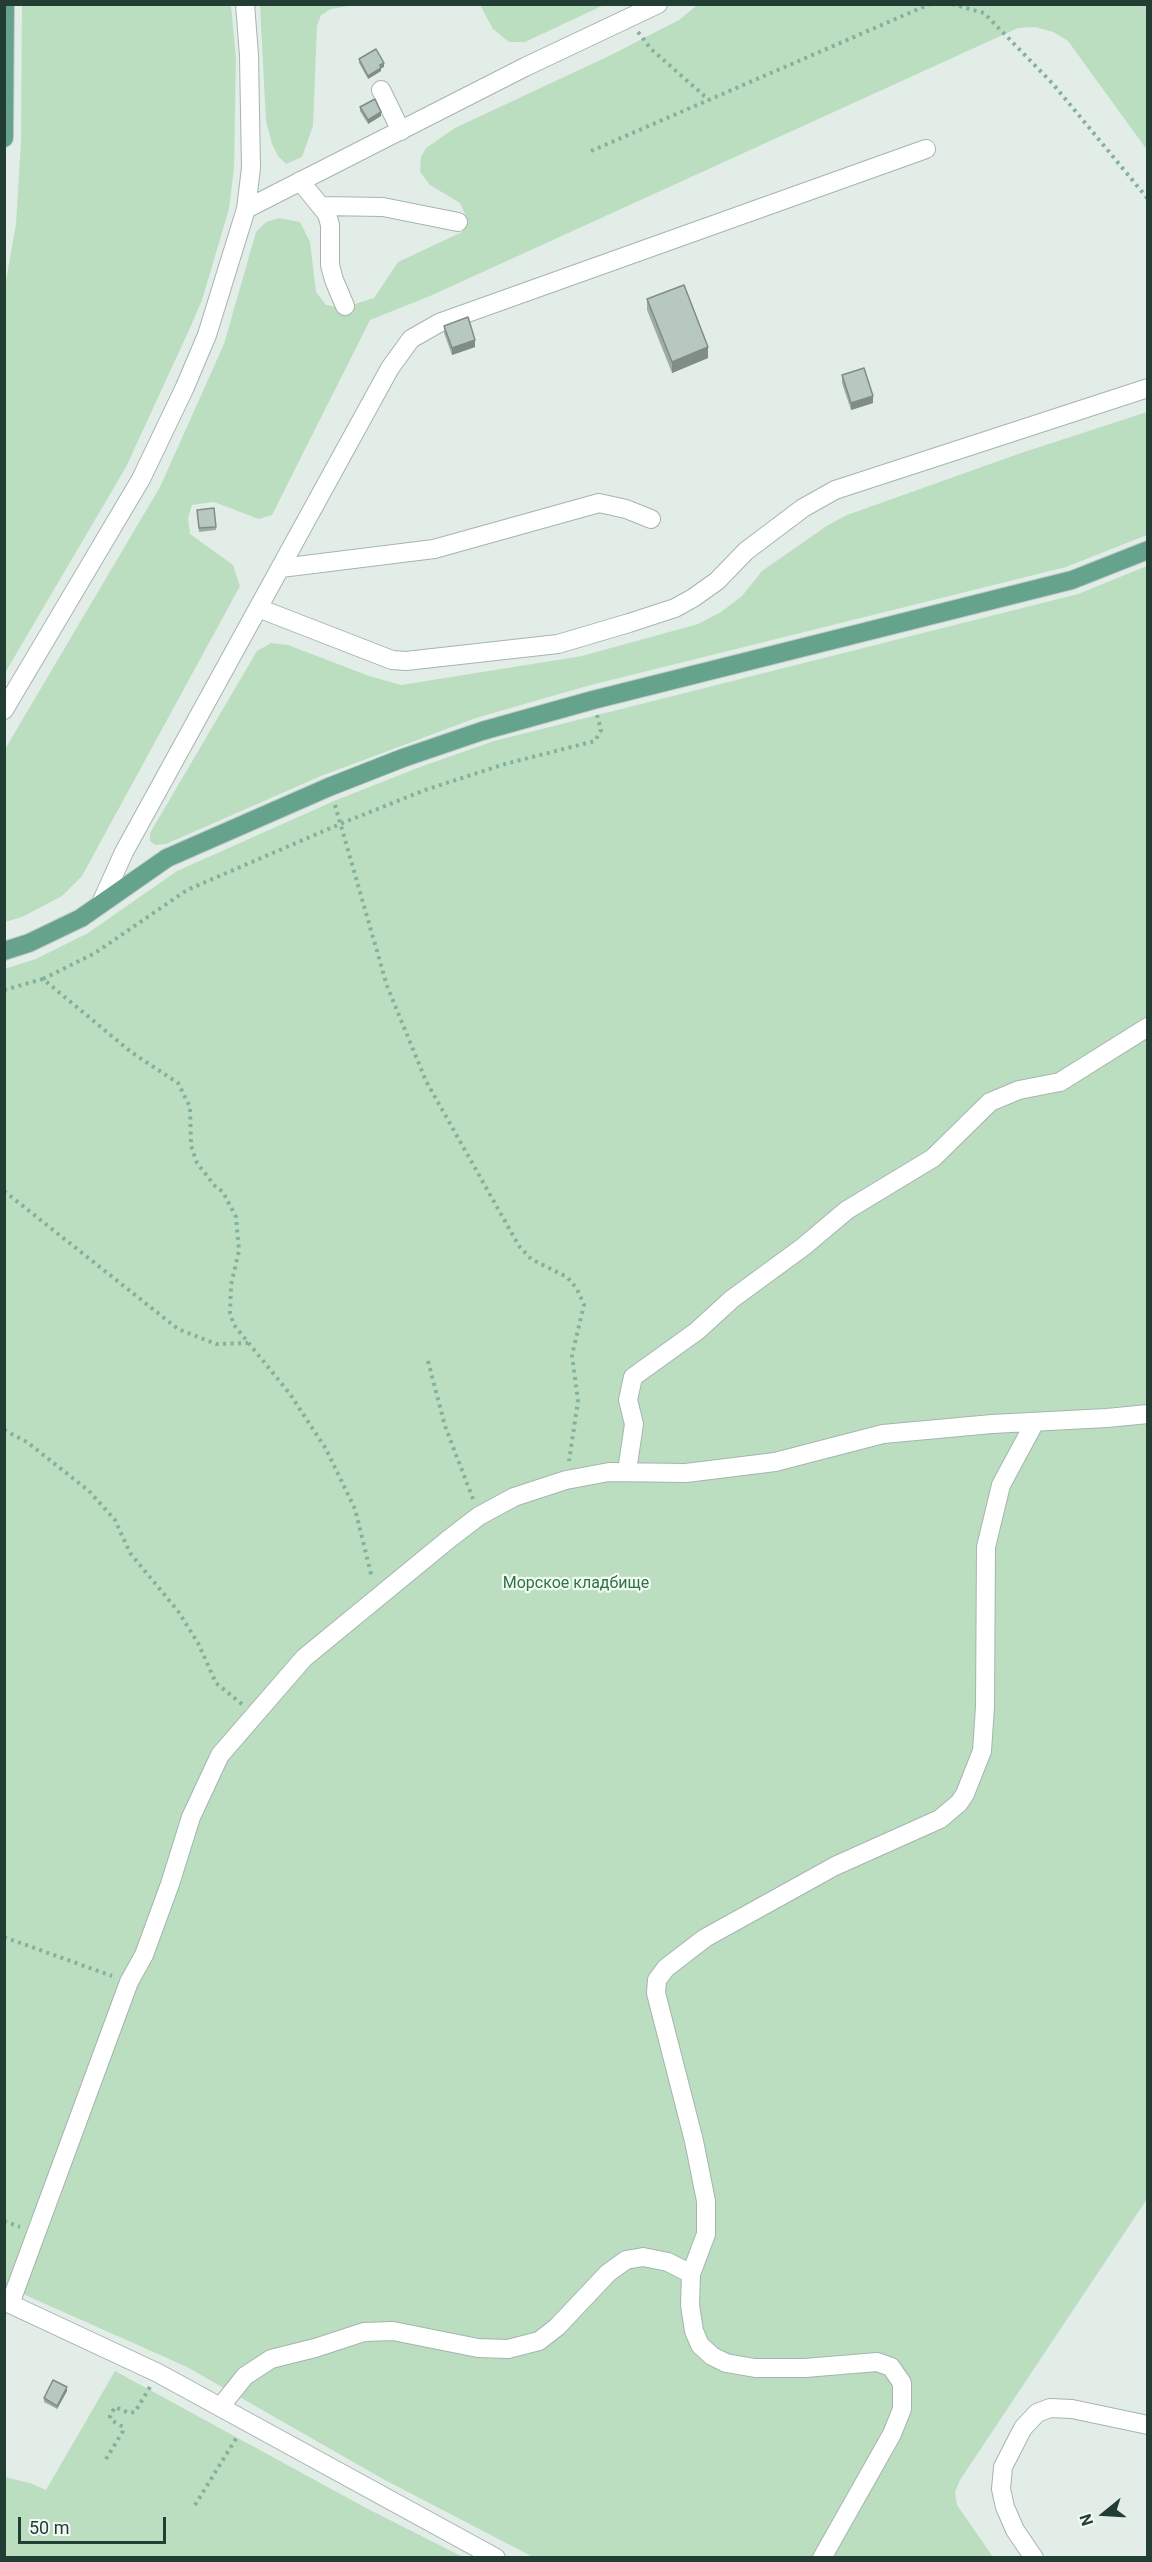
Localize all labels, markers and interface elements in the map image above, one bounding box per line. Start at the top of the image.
park label: Морское кладбище [503,1574,649,1594]
north arrow [1074,2484,1134,2544]
scale bar [21,2505,170,2543]
text: N [1076,2511,1097,2528]
text: 50 m [29,2517,69,2538]

